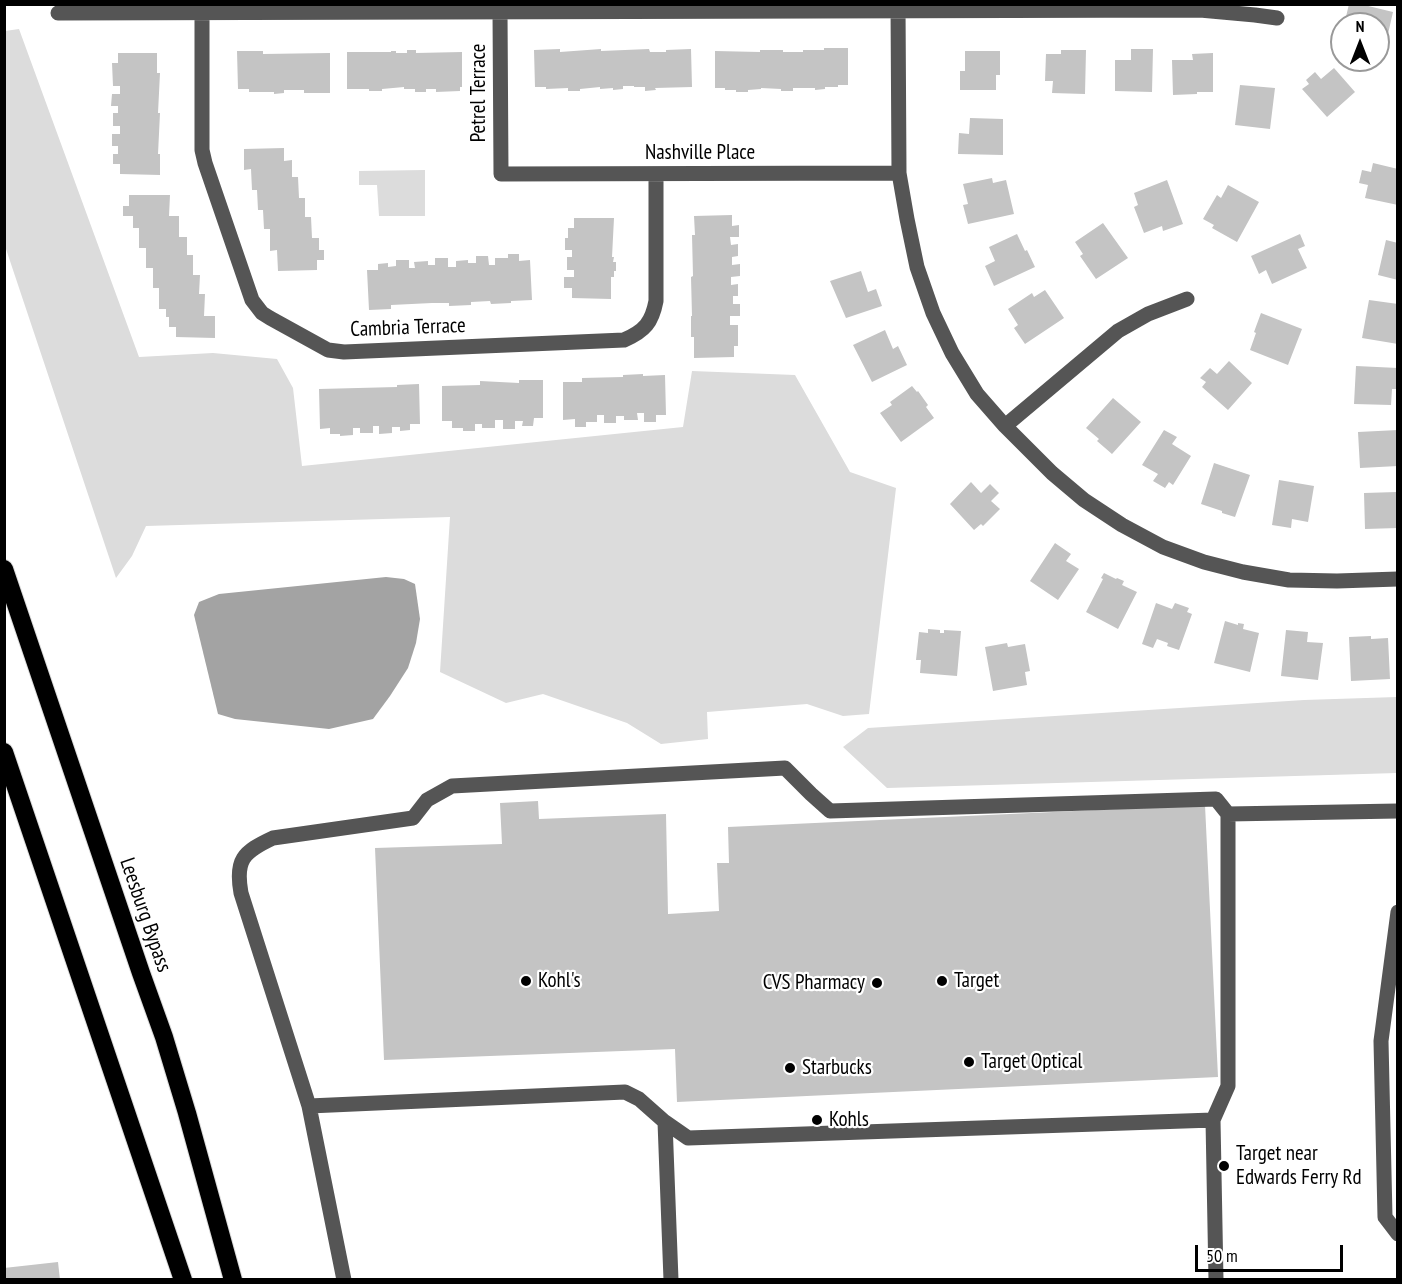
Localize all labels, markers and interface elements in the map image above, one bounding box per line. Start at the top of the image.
north arrow [1330,12,1390,72]
text: N [1356,16,1364,36]
street label: Petrel Terrace [466,44,492,142]
street label: Nashville Place [645,140,755,166]
street label: Cambria Terrace [350,313,466,343]
street label: Leesburg Bypass [114,855,176,975]
place label: Kohl's [538,968,581,994]
place label: Target [954,968,999,994]
place label: CVS Pharmacy [763,970,865,996]
marker: Kohl's [519,974,533,988]
marker: Target [935,974,949,988]
marker: CVS Pharmacy [870,976,884,990]
place label: Target Optical [981,1049,1082,1075]
place label: Starbucks [802,1055,872,1081]
marker: Target Optical [962,1055,976,1069]
marker: Starbucks [783,1061,797,1075]
place label: Kohls [829,1107,869,1133]
marker: Kohls [810,1113,824,1127]
place label: Target near Edwards Ferry Rd [1236,1141,1362,1191]
marker: Target near Edwards Ferry Rd [1217,1159,1231,1173]
scale bar [1198,1233,1346,1271]
text: 50 m [1206,1244,1238,1267]

